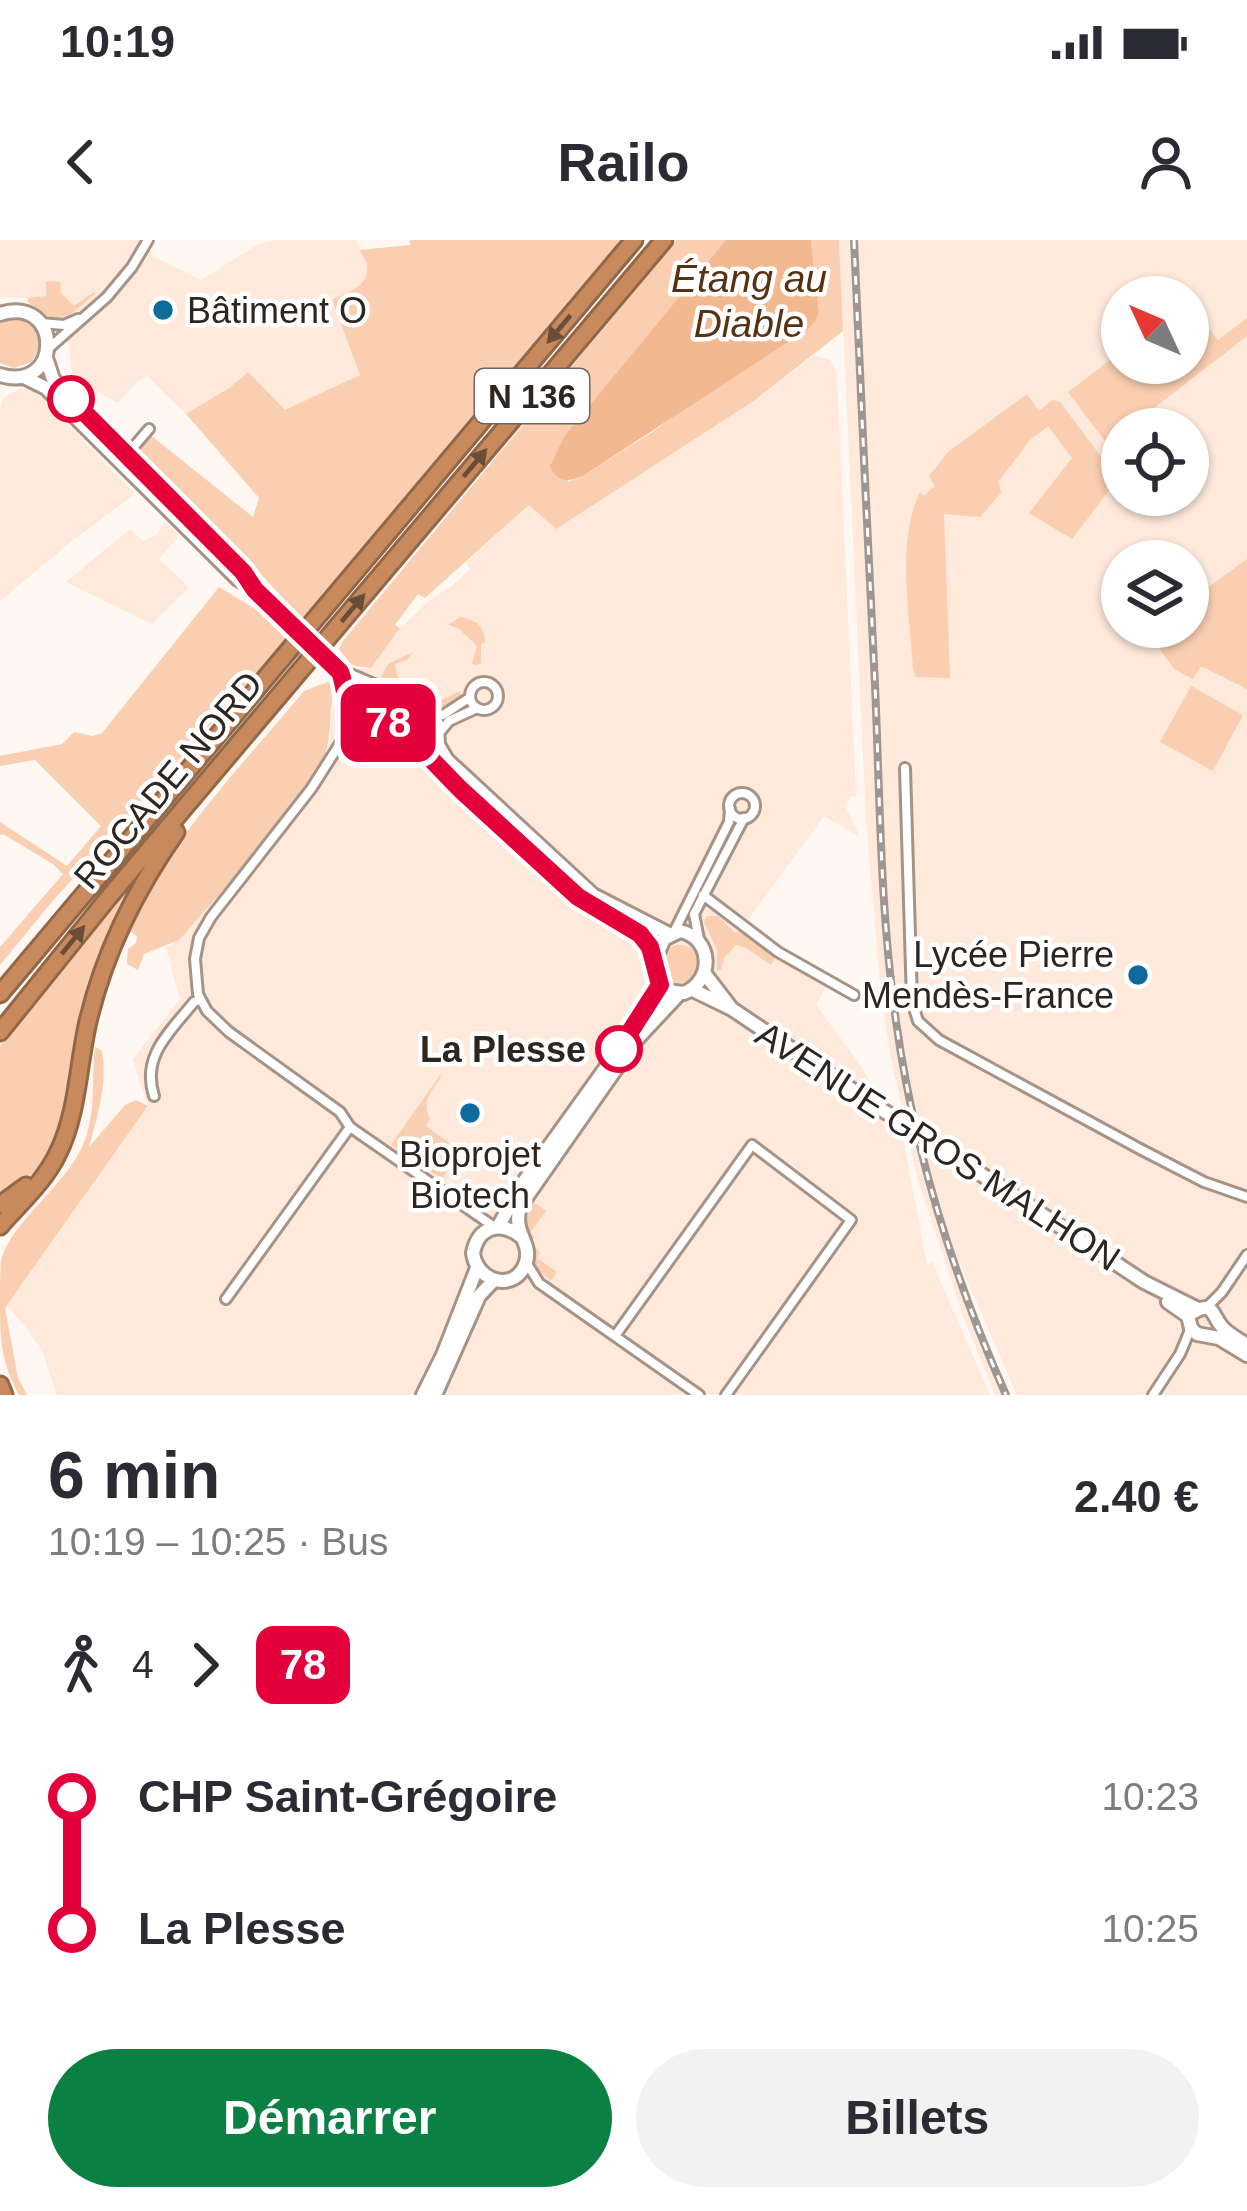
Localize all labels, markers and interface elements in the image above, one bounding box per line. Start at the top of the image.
text: 10:19 [60,16,175,67]
icon: back [48,129,114,195]
icon: person [1133,129,1199,195]
text: Railo [557,132,690,192]
water label: Étang au Diable [671,257,827,345]
north arrow [1101,276,1209,384]
map controls [1101,276,1209,648]
place label: Bâtiment O [187,290,367,331]
marker: Bâtiment O [150,297,176,323]
one-way arrow [546,314,572,344]
road number: N 136 [475,369,589,423]
unlabelled marker [49,377,93,421]
button: locate [1101,408,1209,516]
one-way arrow [461,448,487,479]
button: layers [1101,540,1209,648]
one-way arrow [339,593,365,623]
street label: ROCADE NORD [66,663,270,897]
line badge: 78 [334,684,442,762]
text: 78 [365,699,411,746]
one-way arrow [60,925,85,956]
place label: Lycée Pierre Mendès-France [862,934,1114,1016]
marker: Lycée Pierre Mendès-France [1125,962,1151,988]
street label: AVENUE GROS MALHON [748,1013,1128,1279]
marker: La Plesse [597,1027,641,1071]
place label: La Plesse [420,1029,586,1070]
marker: Bioprojet Biotech [457,1100,483,1126]
place label: Bioprojet Biotech [399,1134,541,1216]
text: 6 min [48,1438,220,1512]
text: 2.40 € [1074,1471,1199,1522]
text: 10:19 – 10:25 · Bus [48,1520,388,1563]
icon: walk [48,1632,114,1698]
icon: forward [172,1632,238,1698]
text: 78 [280,1641,326,1688]
text: 4 [132,1643,154,1686]
text: CHP Saint-Grégoire [138,1771,557,1822]
text: 10:23 [1101,1775,1199,1818]
text: La Plesse [138,1903,346,1954]
text: 10:25 [1101,1907,1199,1950]
button: Démarrer [48,2049,612,2187]
button: Billets [636,2049,1199,2187]

